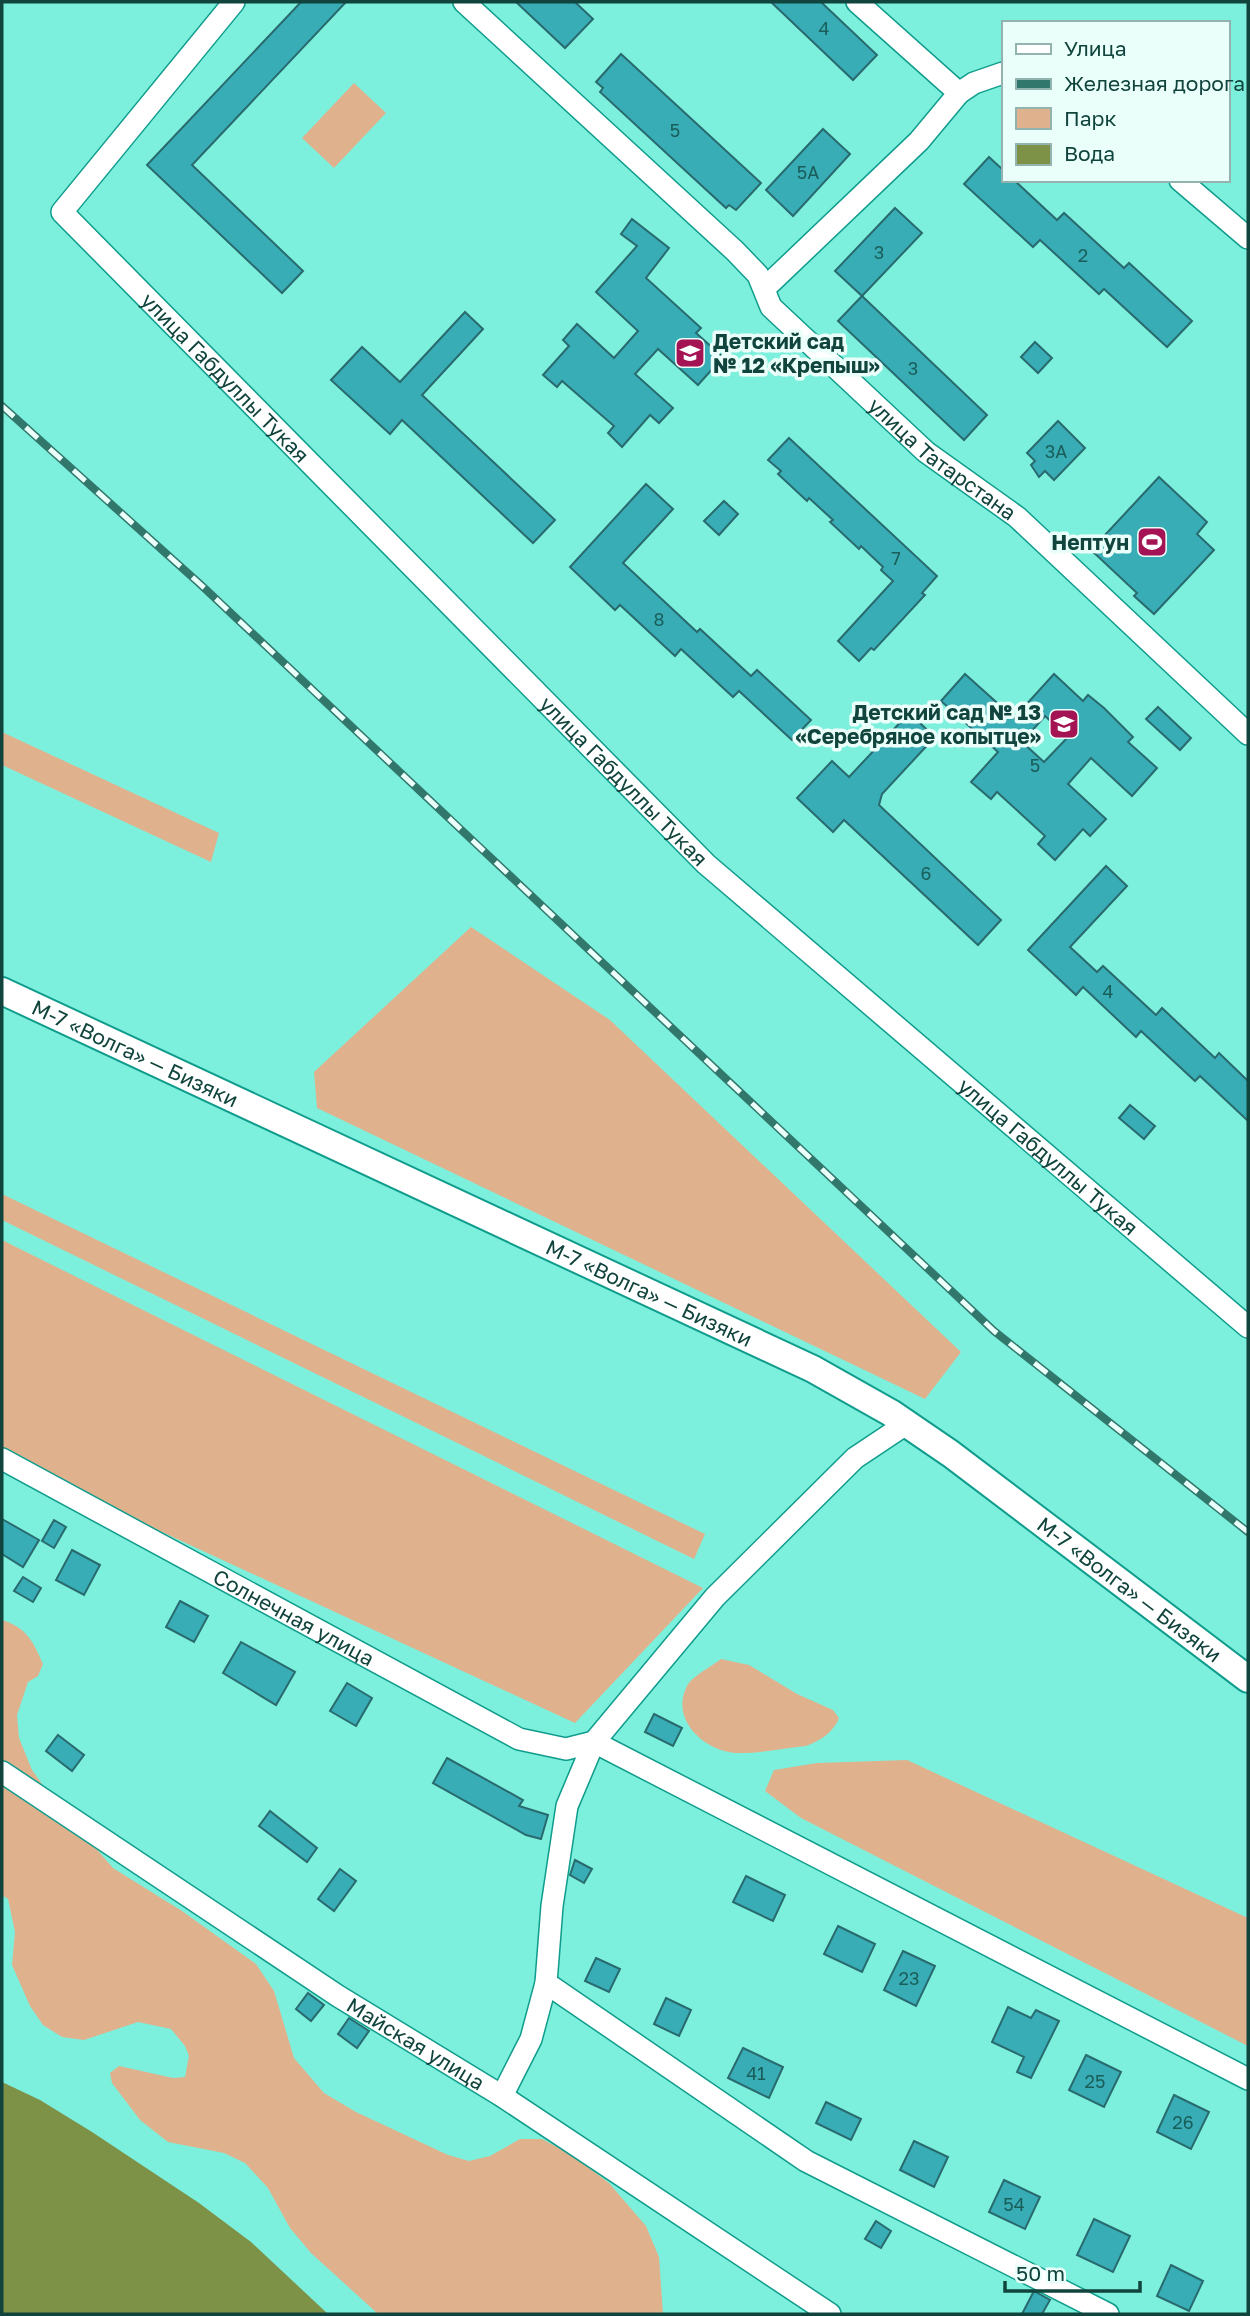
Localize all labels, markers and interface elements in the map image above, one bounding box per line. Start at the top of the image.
house number: 4 [819,17,830,39]
legend [1002,21,1229,182]
text: Улица [1064,35,1127,61]
text: Железная дорога [1064,70,1245,96]
text: Парк [1064,105,1117,131]
house number: 5 [670,119,680,141]
text: Вода [1064,140,1115,166]
house number: 5А [797,161,819,183]
house number: 3 [874,241,884,263]
house number: 2 [1078,244,1088,266]
street label: улица Габдуллы Тукая [136,287,315,468]
place label: Детский сад № 12 «Крепыш» [713,328,880,378]
school or university icon: Детский сад № 12 «Крепыш» [673,336,707,370]
house number: 3 [908,357,918,379]
street label: улица Татарстана [863,392,1021,525]
house number: 3А [1045,440,1067,462]
sports icon: Нептун [1135,525,1169,559]
place label: Нептун [1051,529,1129,555]
house number: 7 [891,547,901,569]
house number: 8 [654,608,664,630]
street label: улица Габдуллы Тукая [534,690,713,871]
place label: Детский сад № 13 «Серебряное копытце» [796,699,1041,749]
school or university icon: Детский сад № 13 «Серебряное копытце» [1047,707,1081,741]
house number: 5 [1030,754,1040,776]
house number: 6 [921,862,931,884]
house number: 4 [1103,980,1114,1002]
street label: М-7 «Волга» — Бизяки [28,994,243,1112]
street label: улица Габдуллы Тукая [953,1072,1144,1240]
street label: М-7 «Волга» — Бизяки [542,1233,756,1352]
street label: М-7 «Волга» — Бизяки [1032,1511,1227,1667]
street label: Солнечная улица [209,1563,379,1671]
house number: 23 [899,1967,919,1989]
street label: Майская улица [342,1992,490,2095]
house number: 41 [746,2062,766,2084]
house number: 25 [1085,2070,1105,2092]
house number: 26 [1172,2111,1194,2133]
house number: 54 [1003,2193,1025,2215]
scale bar [1005,2250,1140,2294]
text: 50 m [1016,2260,1065,2286]

